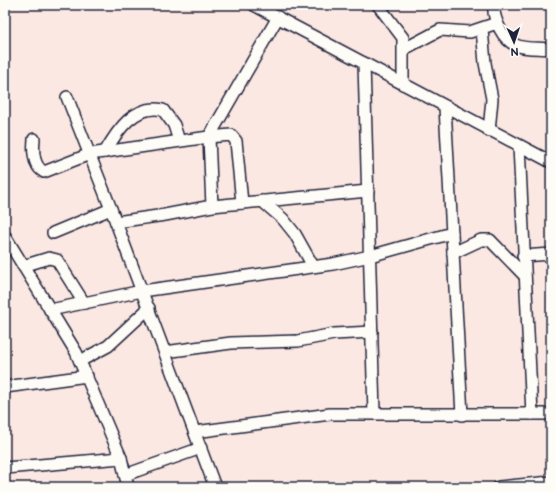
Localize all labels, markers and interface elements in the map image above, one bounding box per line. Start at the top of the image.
north arrow [494,22,534,62]
text: N [510,45,519,58]

